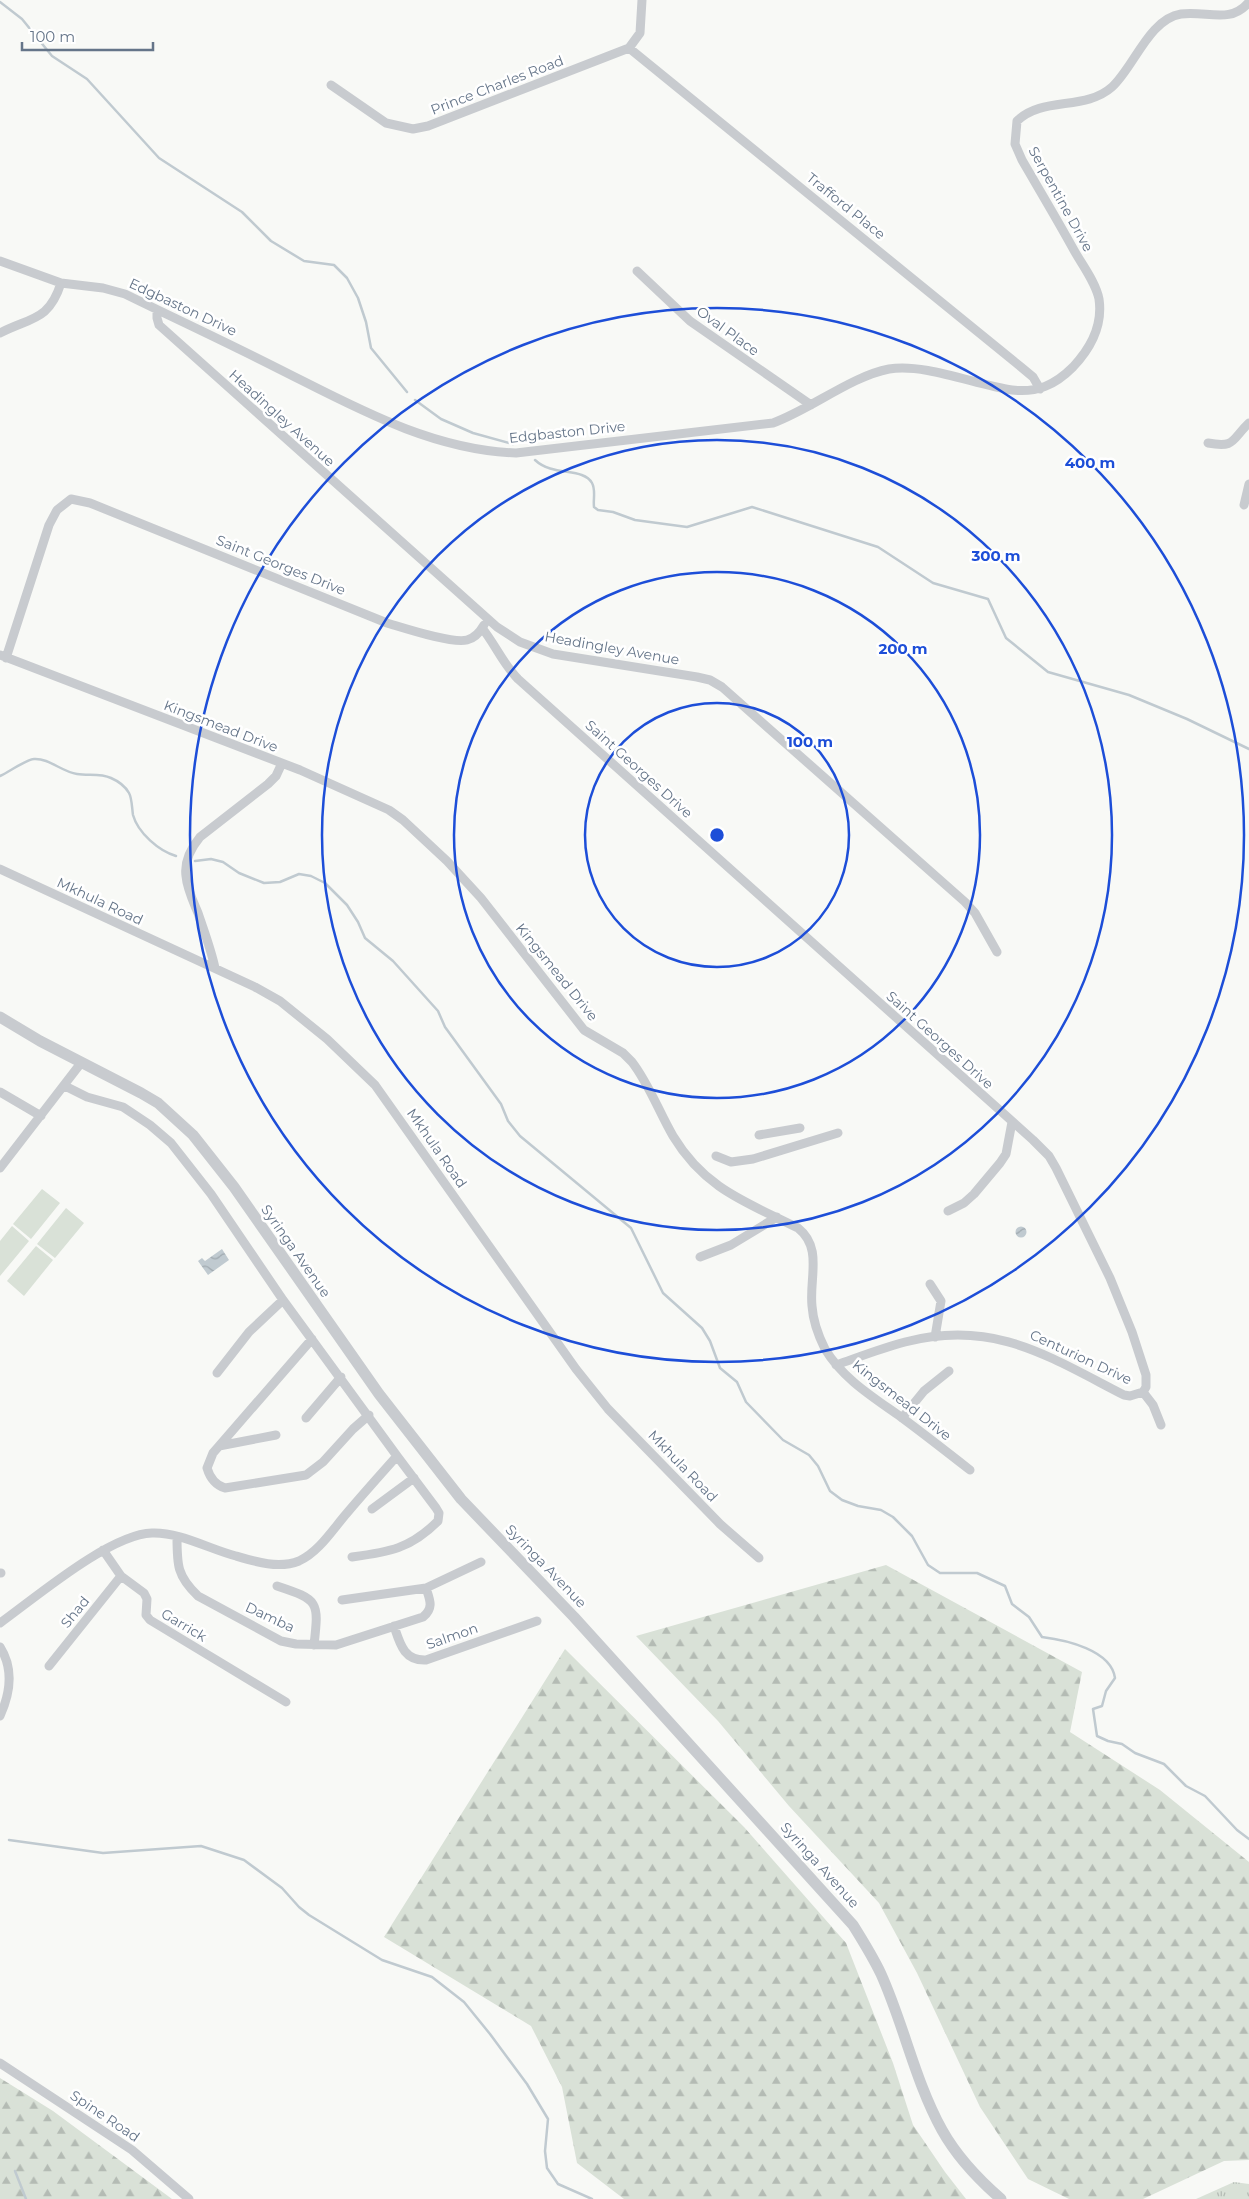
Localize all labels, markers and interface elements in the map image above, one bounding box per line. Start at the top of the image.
scale bar [22,20,154,52]
text: 100 m [30,27,75,46]
street label: Prince Charles Road [428,51,566,119]
street label: Serpentine Drive [1025,143,1097,255]
street label: Trafford Place [803,169,889,243]
street label: Edgbaston Drive [126,274,240,340]
street label: Oval Place [693,302,763,360]
street label: Headingley Avenue [225,366,339,470]
street label: Edgbaston Drive [508,417,626,447]
text: 400 m [1065,453,1115,472]
street label: Saint Georges Drive [214,531,348,599]
text: 300 m [970,546,1021,565]
street label: Headingley Avenue [543,627,681,669]
text: 200 m [878,639,928,658]
street label: Kingsmead Drive [161,696,281,756]
street label: Saint Georges Drive [582,716,696,822]
text: 100 m [787,732,833,751]
centre of rings [708,826,726,844]
street label: Mkhula Road [54,873,146,929]
street label: Kingsmead Drive [512,919,602,1025]
street label: Saint Georges Drive [883,987,997,1093]
street label: Mkhula Road [403,1105,471,1191]
street label: Syringa Avenue [257,1201,335,1301]
street label: Centurion Drive [1027,1325,1135,1389]
street label: Kingsmead Drive [849,1356,955,1444]
street label: Mkhula Road [644,1426,722,1506]
street label: Syringa Avenue [502,1520,590,1612]
street label: Shad [57,1592,93,1632]
street label: Damba [242,1598,298,1636]
street label: Garrick [158,1604,211,1646]
street label: Salmon [424,1619,480,1653]
street label: Syringa Avenue [777,1818,863,1912]
street label: Spine Road [67,2086,143,2146]

